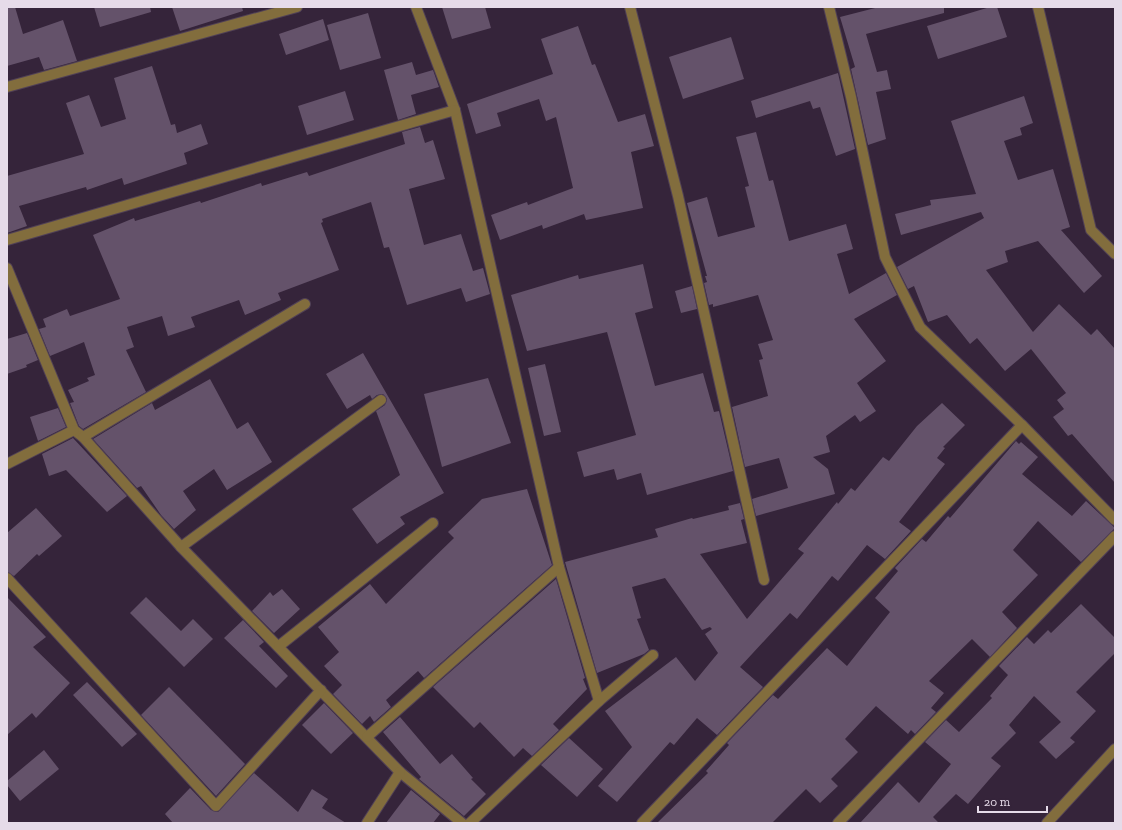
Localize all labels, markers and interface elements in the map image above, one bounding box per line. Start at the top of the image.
scale bar [978,788,1047,814]
text: 20 m [984,795,1011,809]

